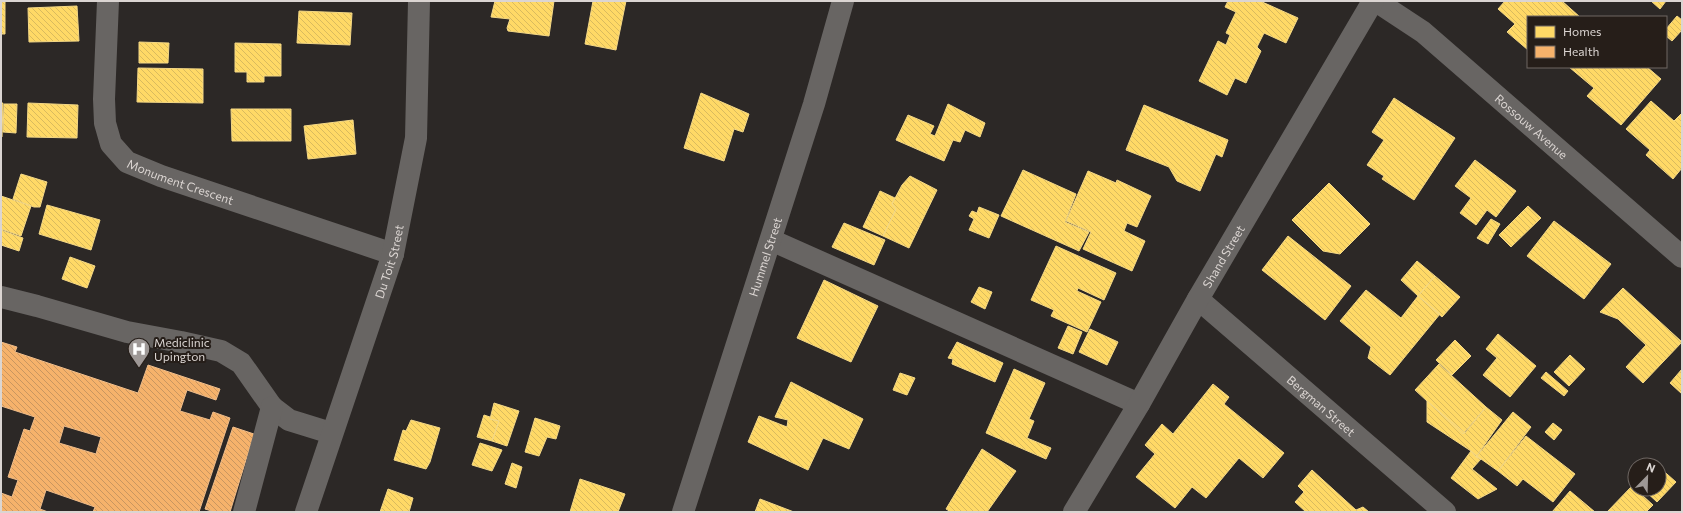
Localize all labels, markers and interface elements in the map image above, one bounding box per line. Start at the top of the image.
legend [1527,16,1667,68]
text: Homes [1563,24,1601,38]
text: Health [1563,44,1599,58]
street label: Rossouw Avenue [1492,91,1571,162]
street label: Monument Crescent [125,156,235,207]
street label: Hummel Street [746,215,784,298]
street label: Shand Street [1199,222,1247,290]
street label: Du Toit Street [372,223,406,300]
place label: Mediclinic Upington [154,335,210,363]
hospital icon: Mediclinic Upington [126,336,152,369]
street label: Bergman Street [1285,372,1358,439]
north arrow [1627,457,1667,497]
text: N [1645,460,1657,475]

